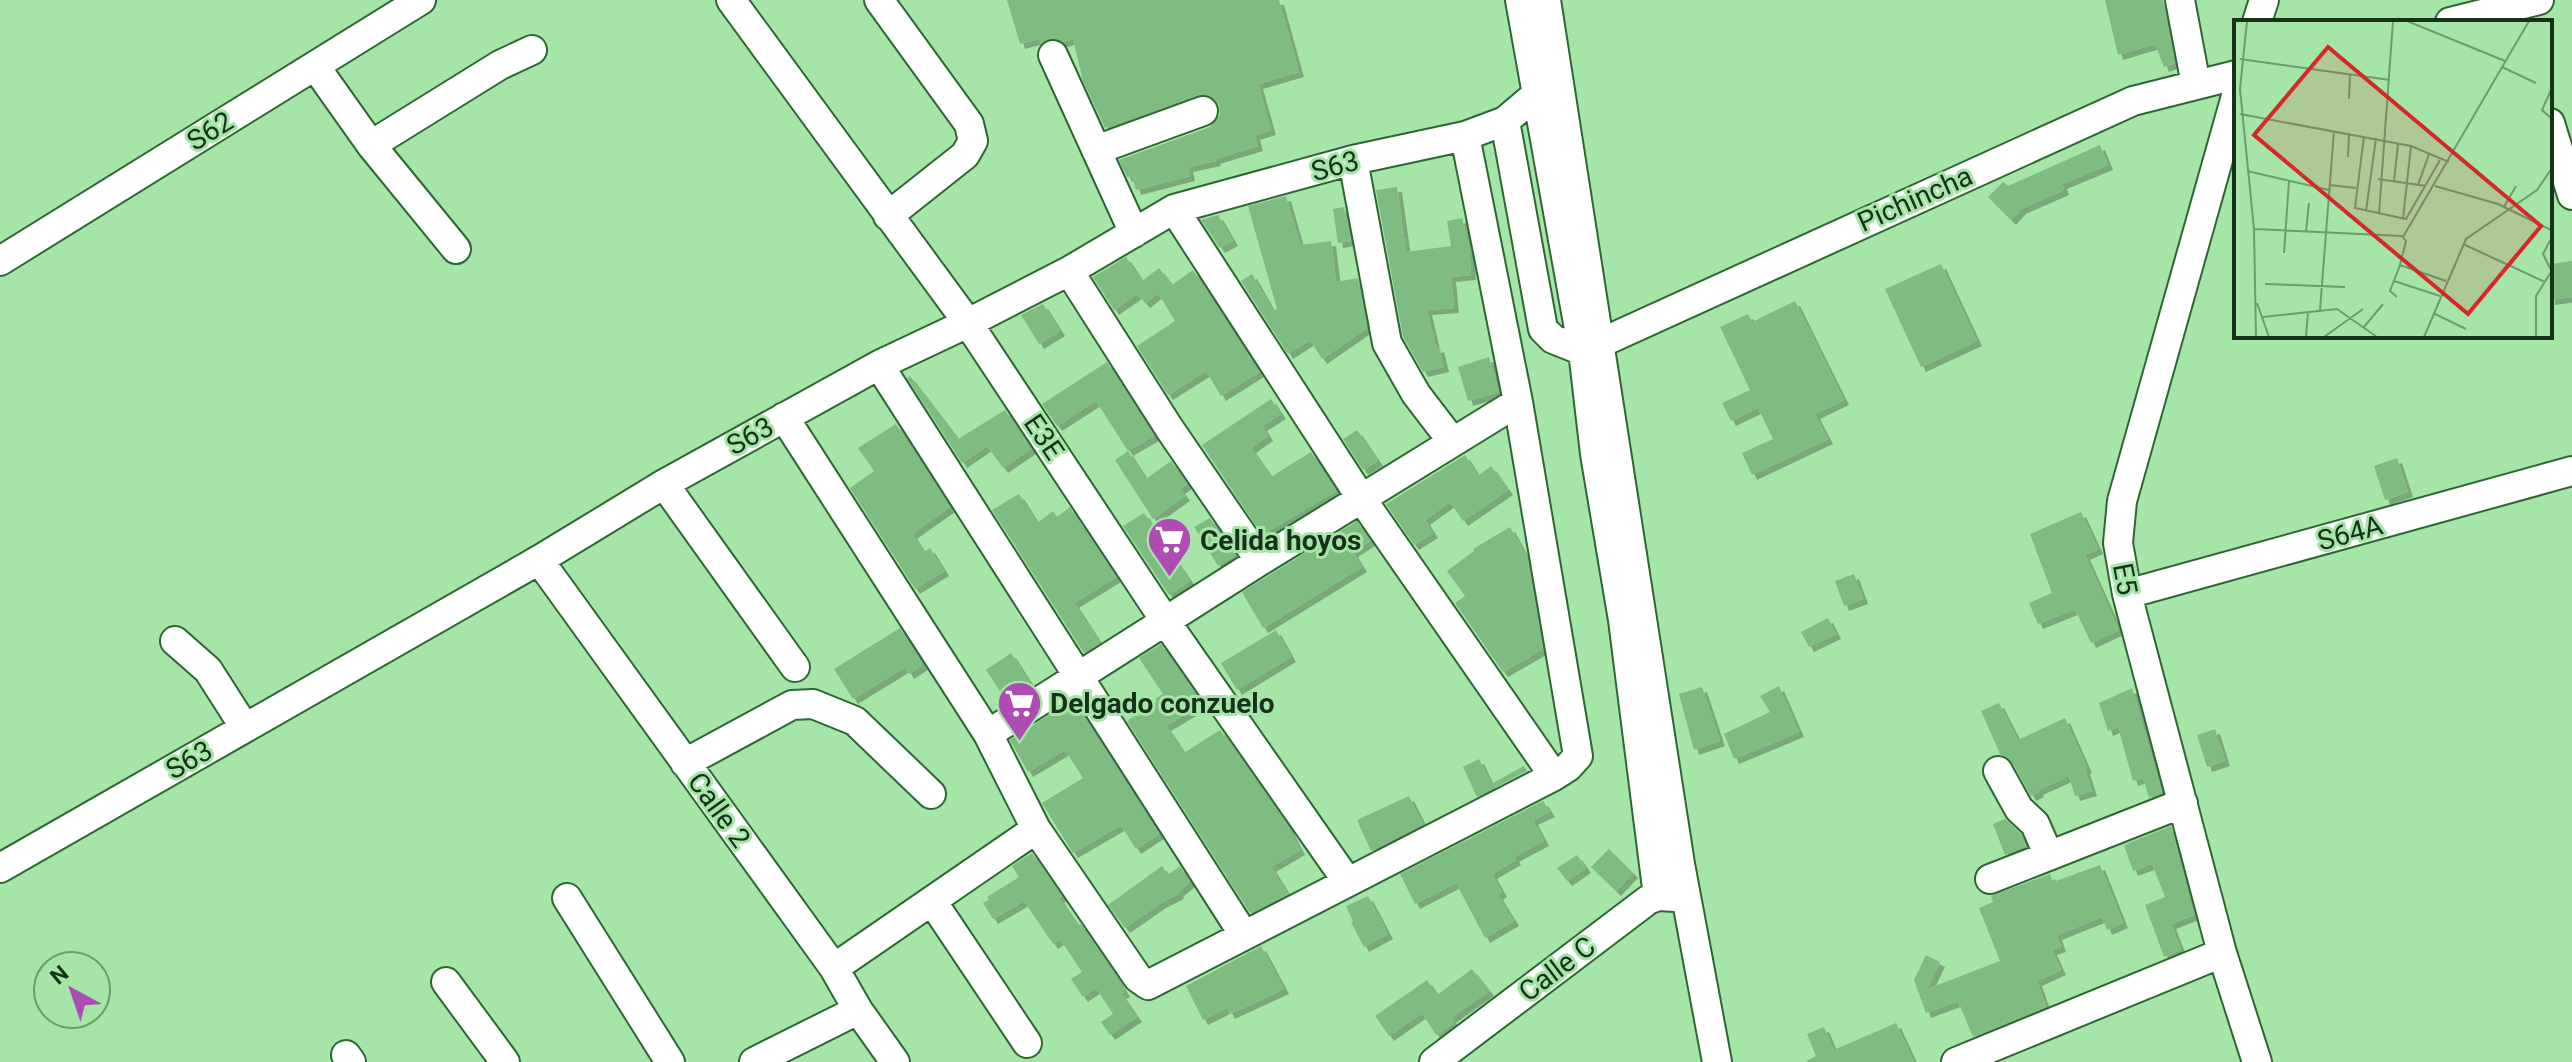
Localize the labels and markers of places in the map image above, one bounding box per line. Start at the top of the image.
supermarket icon: Celida hoyos [1145,516,1193,579]
place label: Celida hoyos [1200,524,1361,557]
supermarket icon: Delgado conzuelo [995,679,1043,742]
place label: Delgado conzuelo [1050,687,1275,720]

